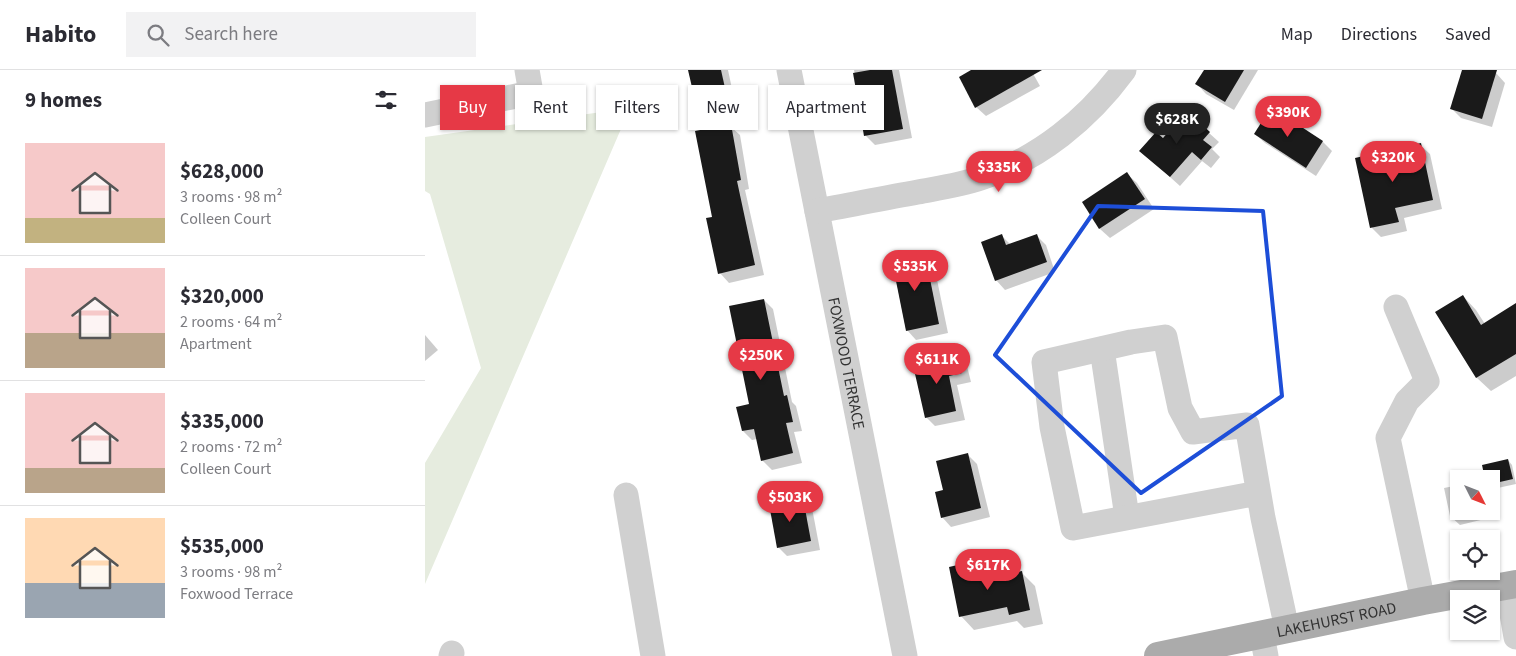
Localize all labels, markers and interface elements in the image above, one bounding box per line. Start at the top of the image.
search box [126,12,476,57]
text: Habito [25,17,96,52]
icon: search [144,21,172,49]
text: Search here [184,21,278,48]
text: Map [1281,22,1313,47]
text: Directions [1341,22,1417,47]
text: Saved [1445,22,1491,47]
text: 9 homes [25,85,102,115]
chip: Buy [440,85,505,130]
chip: Rent [515,85,586,130]
chip: Filters [596,85,678,130]
chip: New [688,85,758,130]
chip: Apartment [768,85,884,130]
icon: filters [372,86,400,114]
pin: $390K [1253,96,1323,138]
text: $390K [1266,101,1310,123]
pin: $628K [1142,102,1212,145]
text: $628K [1155,108,1199,130]
pin: $320K [1358,140,1428,183]
text: $320K [1371,146,1415,168]
pin: $335K [964,150,1034,193]
text: $628,000 [180,156,264,186]
text: $335K [977,156,1021,178]
icon: home [65,163,125,223]
text: 3 rooms · 98 m² [180,186,282,208]
text: Colleen Court [180,208,271,230]
pin: $535K [880,250,950,292]
text: $535K [893,255,937,277]
text: $320,000 [180,281,264,311]
icon: home [65,288,125,348]
street label: FOXWOOD TERRACE [822,295,870,432]
text: 2 rooms · 64 m² [180,311,282,333]
text: Apartment [180,333,252,355]
pin: $250K [726,338,796,381]
pin: $611K [902,342,972,385]
text: $250K [739,344,783,366]
text: $611K [915,348,959,370]
text: $335,000 [180,406,264,436]
icon: home [65,413,125,473]
text: 2 rooms · 72 m² [180,436,282,458]
text: Colleen Court [180,458,271,480]
north arrow [1450,470,1500,520]
map controls [1450,470,1500,640]
pin: $503K [755,480,825,523]
text: $503K [768,486,812,508]
button: locate [1450,530,1500,580]
text: $535,000 [180,531,264,561]
icon: home [65,538,125,598]
pin: $617K [953,548,1023,591]
text: $617K [966,554,1010,576]
text: 3 rooms · 98 m² [180,561,282,583]
text: Foxwood Terrace [180,583,293,605]
button: layers [1450,590,1500,640]
street label: LAKEHURST ROAD [1274,597,1399,643]

